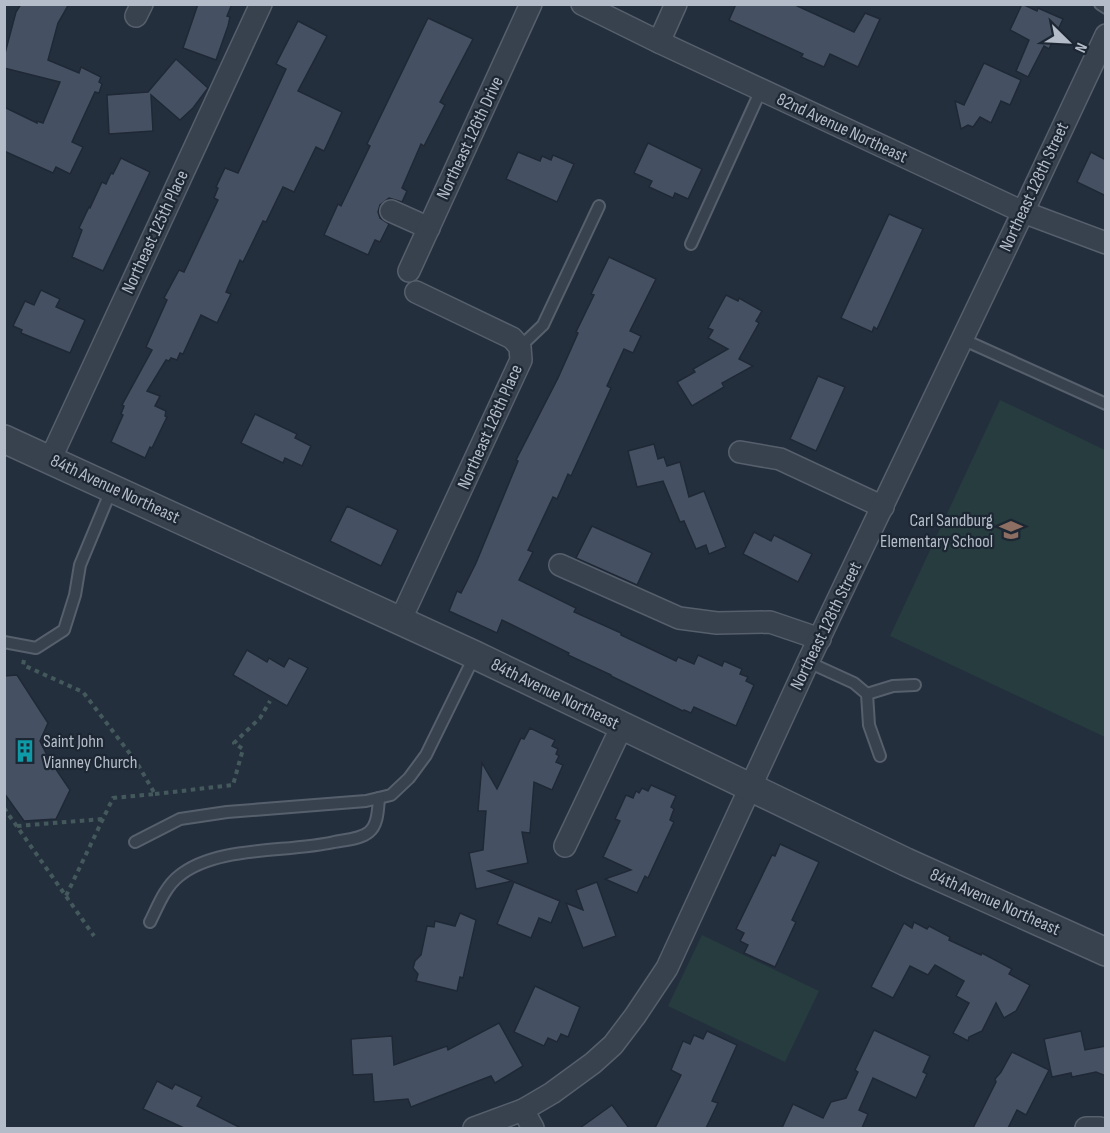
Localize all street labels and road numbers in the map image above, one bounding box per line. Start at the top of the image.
street label: Northeast 126th Drive [432,73,508,203]
street label: 82nd Avenue Northeast [773,89,911,168]
street label: Northeast 128th Street [995,119,1073,255]
street label: Northeast 125th Place [117,167,193,297]
street label: Northeast 126th Place [453,361,527,493]
street label: 84th Avenue Northeast [47,450,183,528]
street label: Northeast 128th Street [786,558,866,694]
street label: 84th Avenue Northeast [487,654,623,734]
street label: 84th Avenue Northeast [927,864,1064,940]

